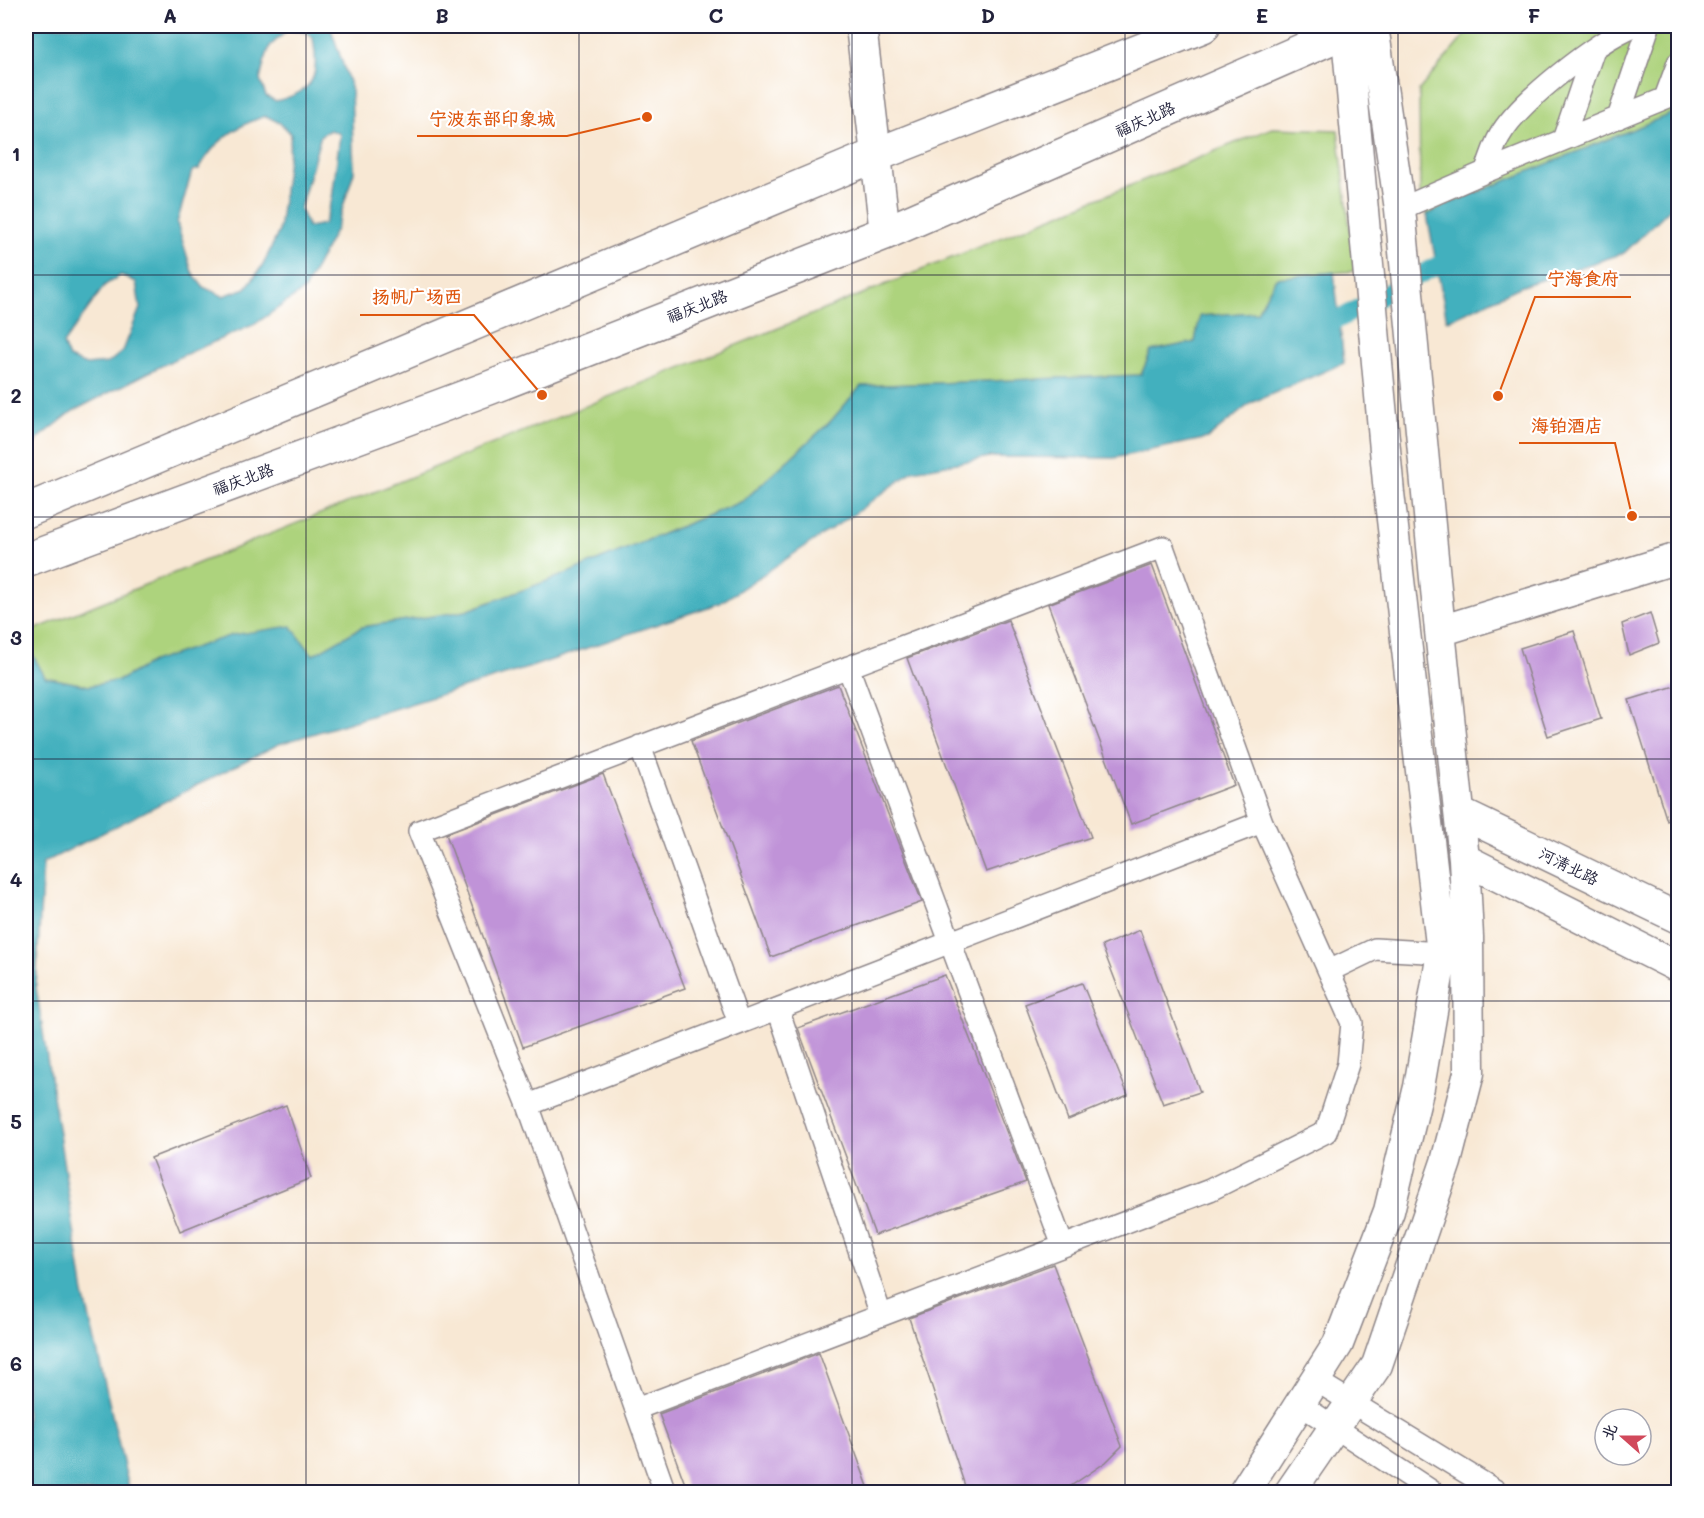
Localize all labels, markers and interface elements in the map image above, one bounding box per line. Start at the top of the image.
text: A [163,2,177,28]
text: B [435,2,449,28]
text: C [709,2,724,28]
text: D [981,2,995,28]
text: E [1256,2,1268,28]
text: F [1528,2,1541,28]
street label: 福庆北路 [1111,96,1178,141]
callout: 宁波东部印象城 [417,100,567,136]
text: 宁波东部印象城 [429,106,555,130]
text: 1 [12,140,20,166]
callout: 宁海食府 [1535,261,1631,297]
text: 宁海食府 [1547,266,1619,290]
callout: 扬帆广场西 [360,279,474,315]
text: 扬帆广场西 [372,284,462,308]
street label: 福庆北路 [663,284,730,327]
text: 2 [10,382,22,408]
callout: 海铂酒店 [1519,407,1615,443]
text: 海铂酒店 [1531,413,1603,437]
street label: 福庆北路 [209,458,276,499]
text: 3 [10,624,22,650]
street label: 河清北路 [1536,842,1603,889]
text: 4 [10,866,23,892]
text: 5 [10,1108,22,1134]
text: 6 [10,1350,22,1376]
north arrow [1593,1407,1653,1467]
text: 北 [1596,1420,1621,1443]

